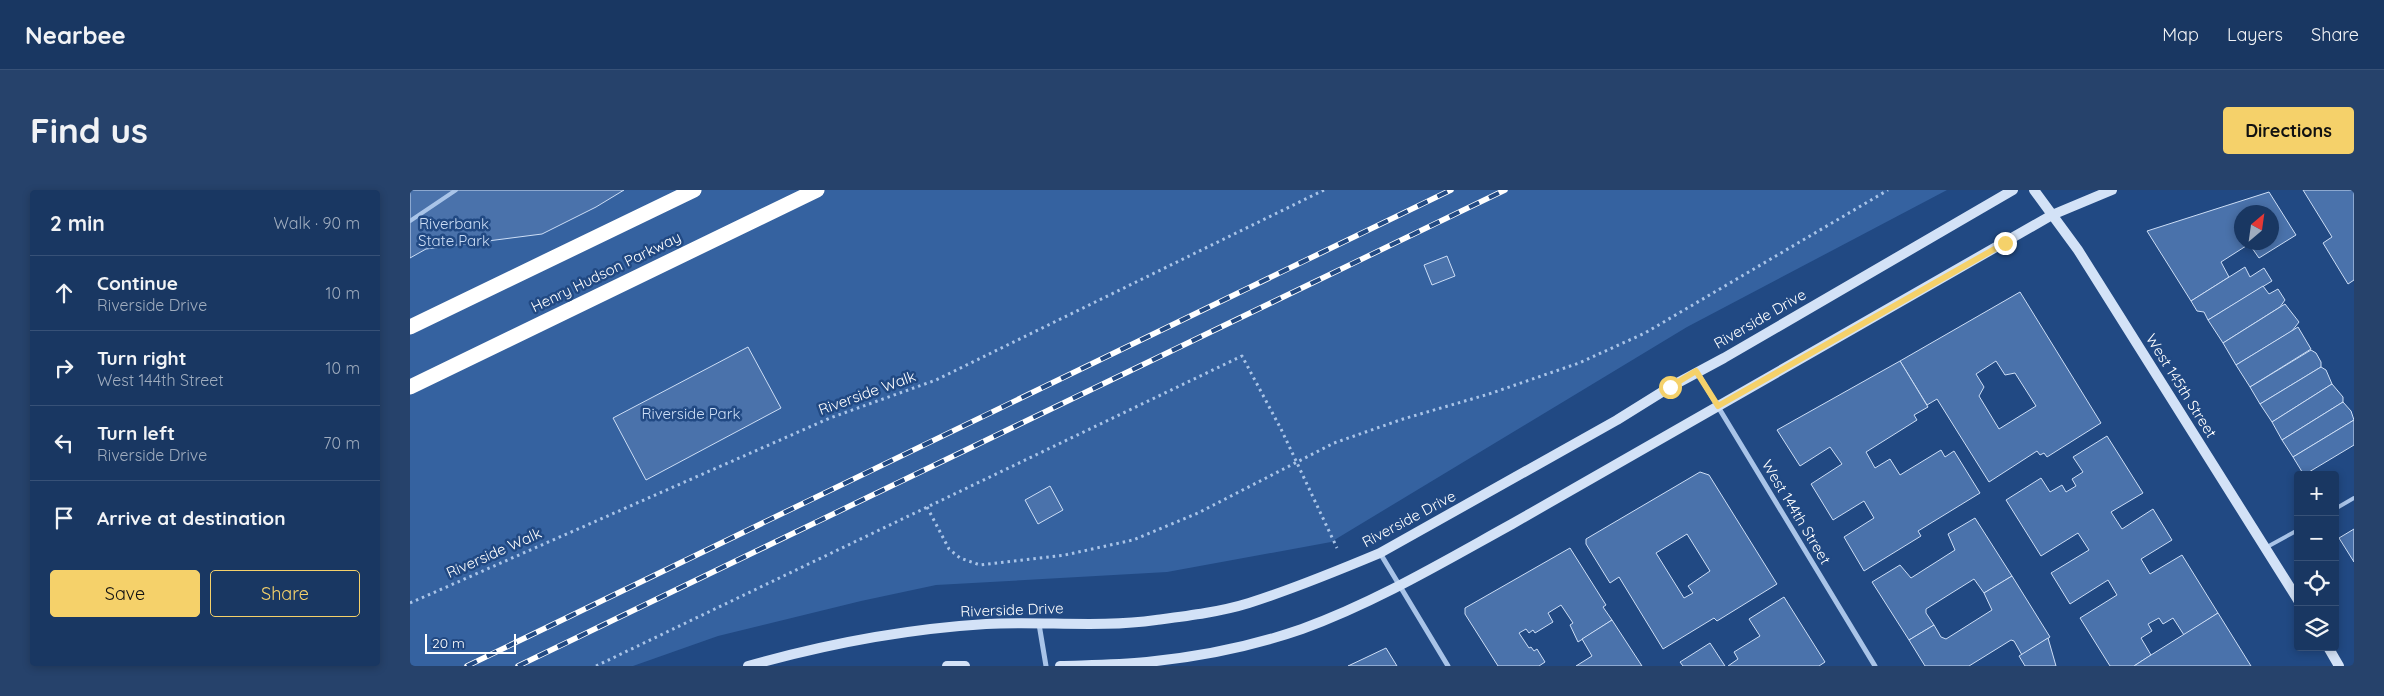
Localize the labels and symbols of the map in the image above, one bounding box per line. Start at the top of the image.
north arrow [2234,205,2279,250]
park label: Riverbank State Park [418,214,490,250]
street label: Henry Hudson Parkway [528,227,684,316]
route end [1994,232,2017,255]
street label: Riverside Drive [1710,284,1809,353]
street label: West 145th Street [2142,330,2221,441]
street label: Riverside Walk [816,366,918,419]
route start [1659,376,1682,399]
park label: Riverside Park [641,404,741,423]
street label: West 144th Street [1758,456,1835,568]
street label: Riverside Drive [1359,486,1459,551]
street label: Riverside Walk [443,523,544,582]
street label: Riverside Drive [960,598,1064,621]
scale bar [425,631,516,654]

